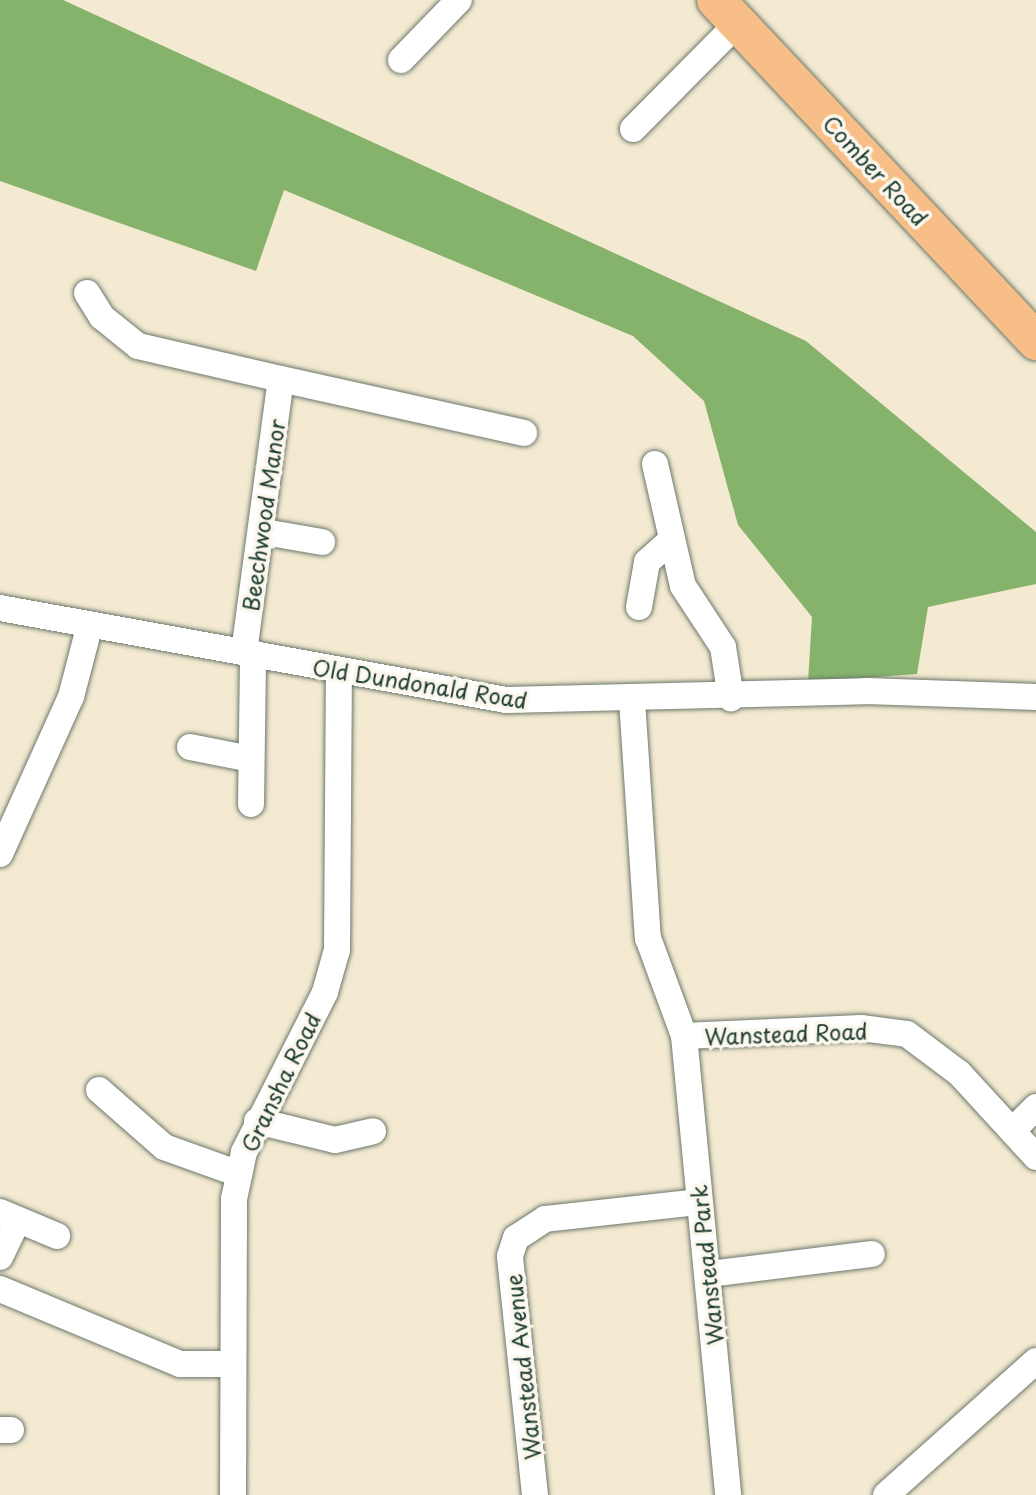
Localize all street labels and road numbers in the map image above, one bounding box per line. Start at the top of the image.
street label: Comber Road [817,109,935,231]
street label: Beechwood Manor [236,417,290,613]
street label: Old Dundonald Road [309,653,531,713]
street label: Gransha Road [235,1008,325,1156]
street label: Wanstead Road [703,1017,869,1049]
street label: Wanstead Park [684,1184,728,1346]
street label: Wanstead Avenue [499,1273,545,1461]

